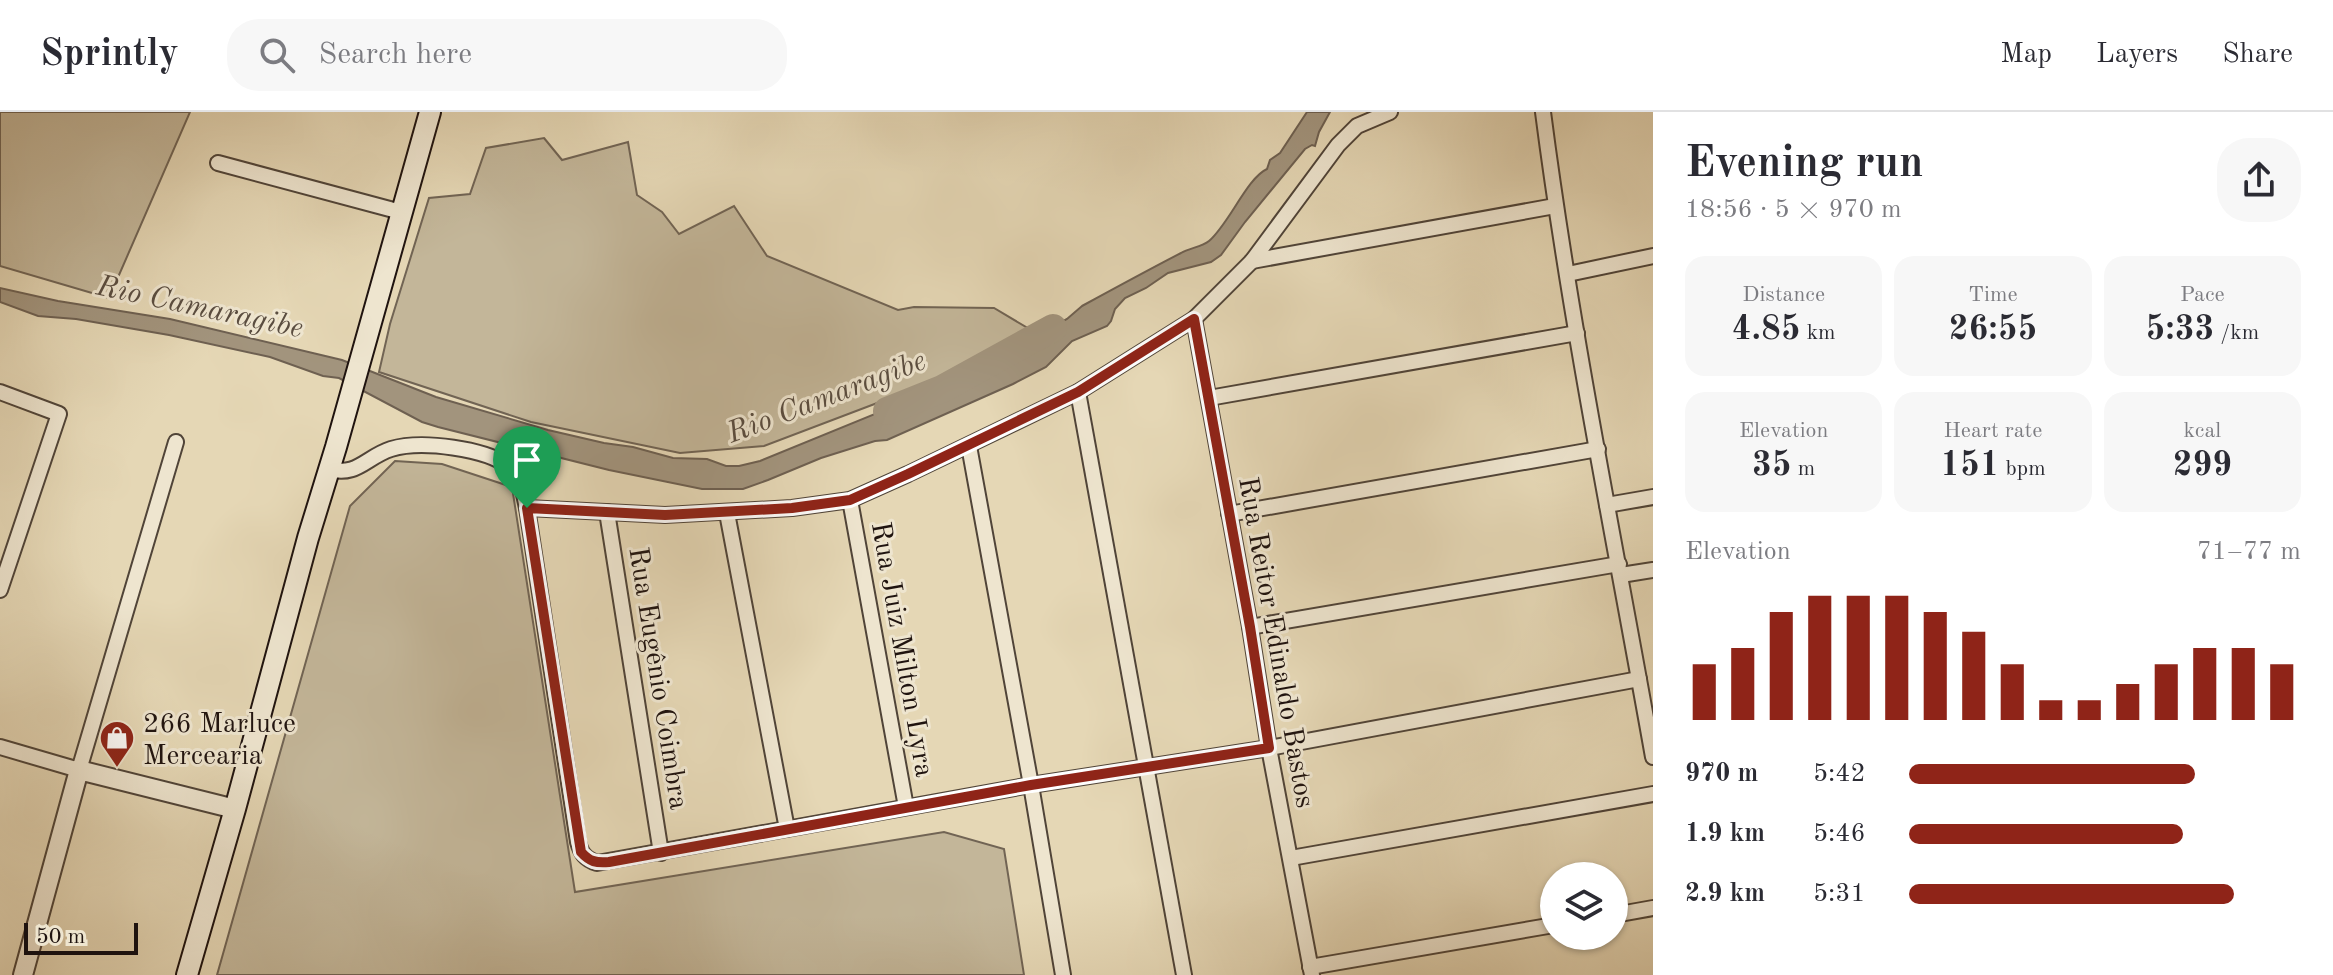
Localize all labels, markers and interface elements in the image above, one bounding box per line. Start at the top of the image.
search box [227,19,787,91]
icon: search [255,33,299,77]
text: Sprintly [40,36,179,74]
text: Search here [319,40,472,70]
text: Map [2000,41,2052,69]
text: Layers [2096,41,2178,69]
text: Share [2222,41,2293,69]
button: share [2217,138,2301,222]
text: Evening run [1685,142,1923,186]
text: 18:56 · 5 × 970 m [1685,197,1902,223]
water label: Rio Camaragibe [93,271,306,345]
text: Distance [1742,284,1825,306]
text: Time [1968,284,2018,306]
text: Pace [2180,284,2225,306]
text: 4.85 [1732,313,1800,347]
text: 26:55 [1949,313,2037,347]
text: 5:33 [2145,313,2214,347]
text: km [1800,322,1836,344]
text: /km [2214,322,2259,344]
water label: Rio Camaragibe [722,346,930,450]
text: Elevation [1739,420,1828,442]
text: Heart rate [1944,420,2042,442]
text: kcal [2183,420,2221,442]
pin [493,426,561,508]
icon: arrive [505,438,549,482]
text: 35 [1752,449,1792,483]
text: 151 [1940,449,1999,483]
text: 299 [2173,449,2232,483]
text: m [1792,458,1815,480]
text: bpm [1999,458,2046,480]
street label: Rua Reitor Edinaldo Bastos [1232,475,1318,810]
street label: Rua Juiz Milton Lyra [865,520,937,779]
text: Elevation [1685,539,1791,565]
text: 71–77 m [2197,539,2301,565]
street label: Rua Eugênio Coimbra [622,545,692,812]
place label: 266 Marluce Mercearia [143,711,296,771]
shop icon: 266 Marluce Mercearia [98,719,136,769]
text: 970 m [1685,761,1758,787]
text: 5:42 [1813,761,1866,787]
text: 1.9 km [1685,821,1765,847]
text: 5:46 [1813,821,1866,847]
map controls [1540,862,1628,950]
button: layers [1540,862,1628,950]
text: 2.9 km [1685,881,1765,907]
text: 5:31 [1813,881,1866,907]
scale bar [24,919,138,955]
text: 50 m [36,926,85,948]

